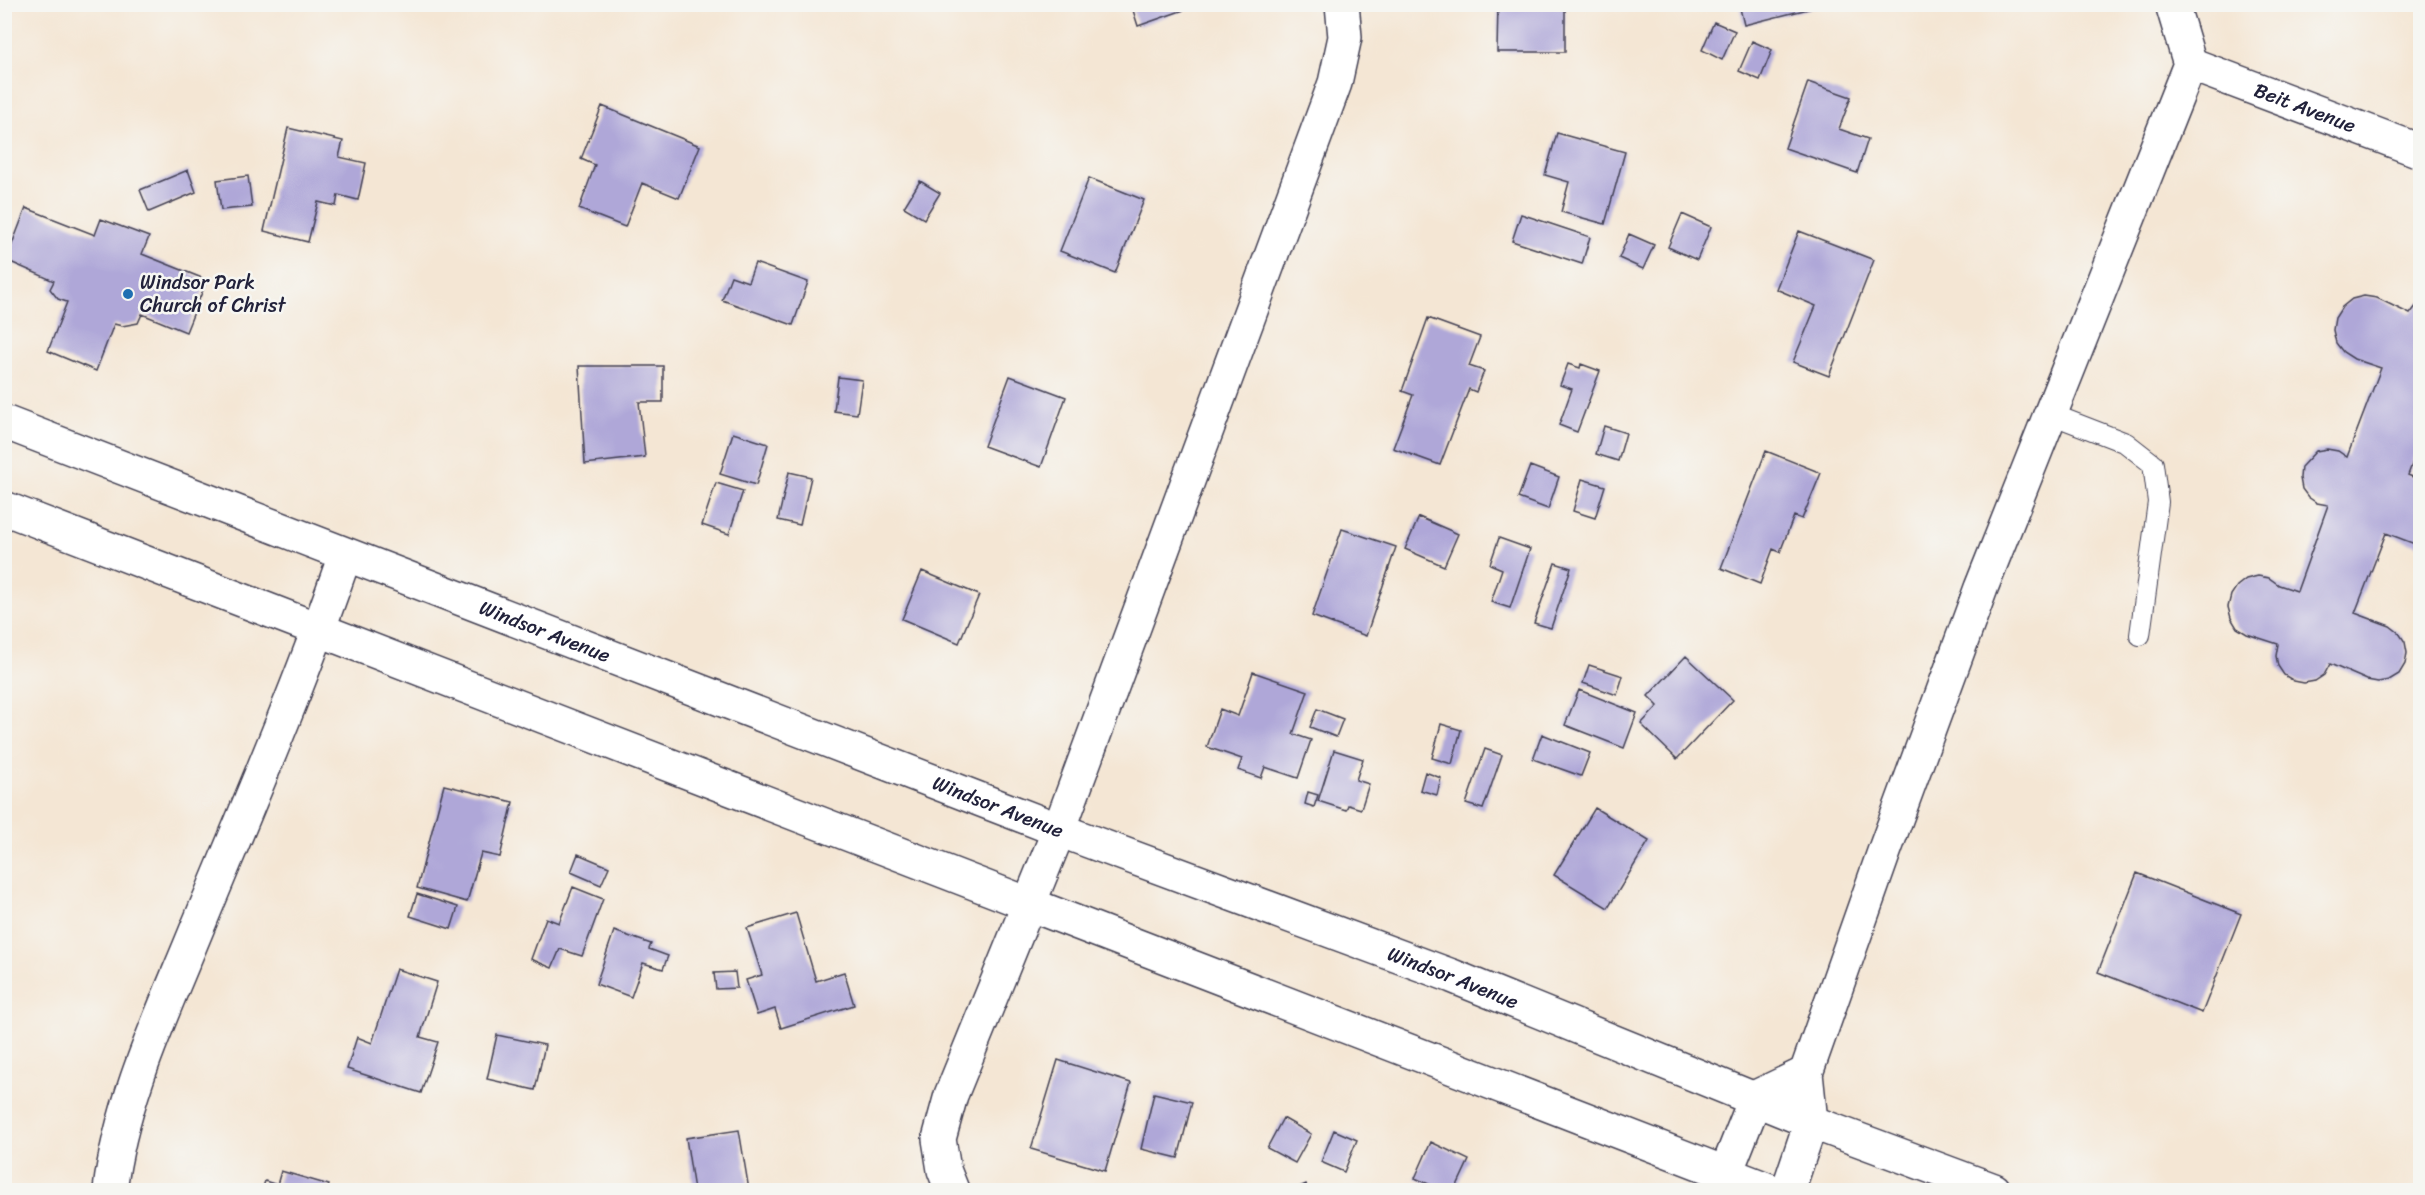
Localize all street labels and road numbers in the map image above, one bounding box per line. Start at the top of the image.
street label: Beit Avenue [2249,73,2361,143]
street label: Windsor Avenue [474,590,615,673]
street label: Windsor Avenue [927,766,1069,848]
street label: Windsor Avenue [1383,937,1524,1019]

